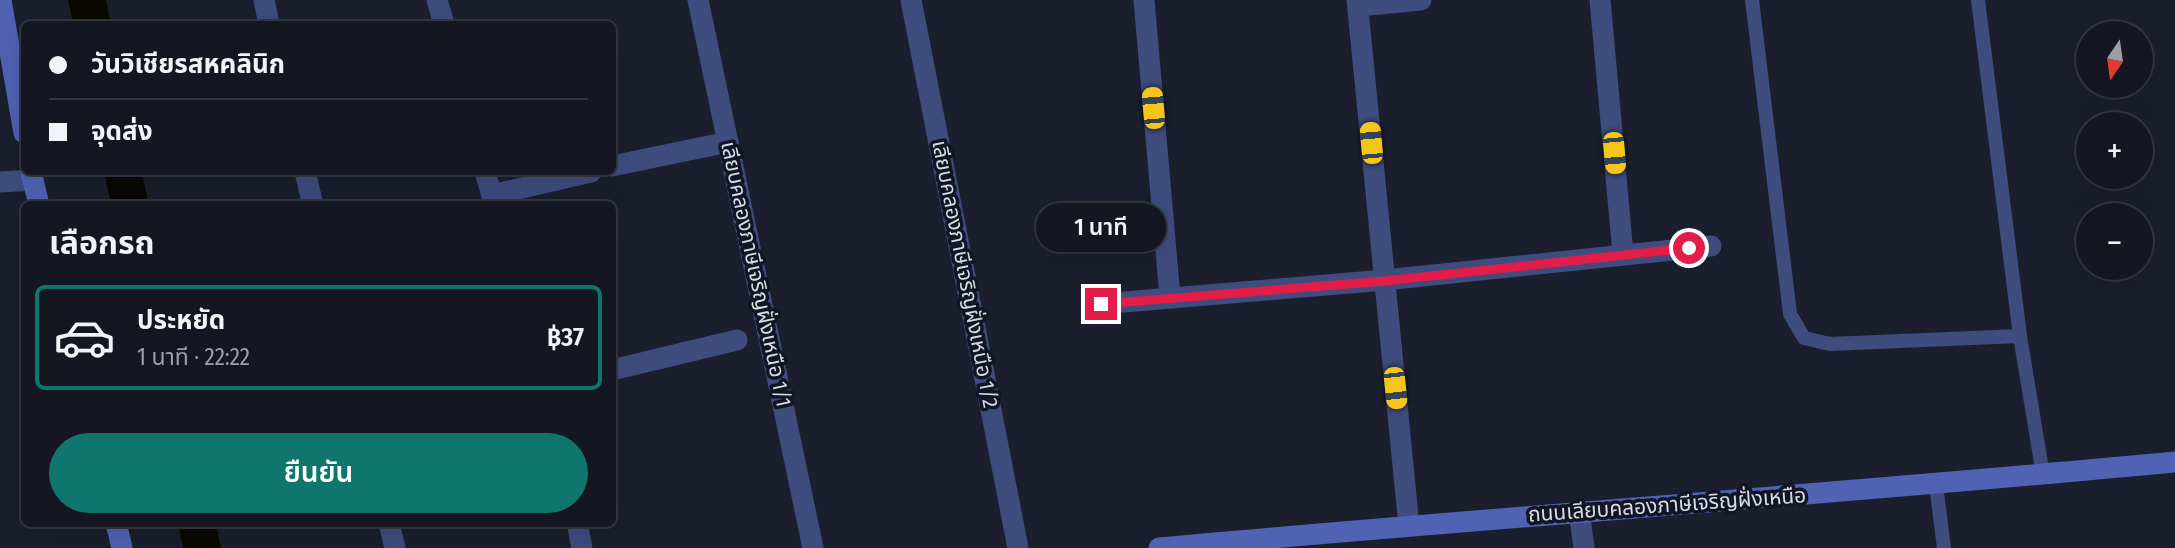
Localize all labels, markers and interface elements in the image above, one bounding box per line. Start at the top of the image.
north arrow [2076,21,2152,98]
map controls [2076,21,2153,280]
text: วันวิเชียรสหคลินิก [91,49,285,80]
car [1141,86,1166,130]
button: + [2076,112,2153,189]
text: จุดส่ง [91,116,153,147]
car [1359,121,1384,165]
car [1602,131,1627,175]
street label: เลียบคลองภาษีเจริญฝั่งเหนือ 1/2 [926,138,1005,410]
street label: เลียบคลองภาษีเจริญฝั่งเหนือ 1/1 [715,139,798,409]
callout: 1 นาที [1036,202,1166,252]
button: − [2076,203,2153,280]
text: 1 นาที [1074,213,1128,241]
text: เลือกรถ [49,224,154,262]
route start [1673,232,1705,264]
route end [1085,288,1117,320]
text: ประหยัด [137,305,225,336]
icon: car [53,306,116,369]
text: ฿37 [547,322,584,353]
text: 1 นาที · 22:22 [137,343,250,371]
car [1383,366,1408,410]
button: ยืนยัน [49,433,588,513]
street label: ถนนเลียบคลองภาษีเจริญฝั่งเหนือ [1527,481,1807,528]

